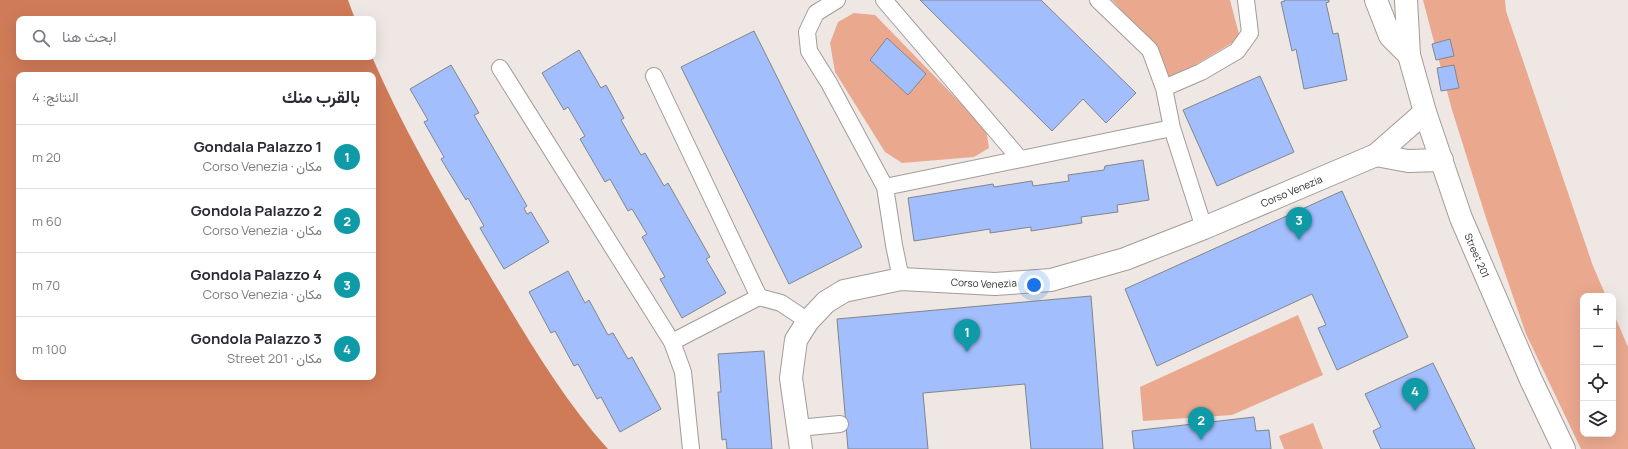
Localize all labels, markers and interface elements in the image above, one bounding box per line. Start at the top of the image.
search box [16,16,376,60]
text: ابحث هنا [62,26,116,47]
icon: search [30,27,52,49]
text: بالقرب منك [282,85,360,108]
text: النتائج: 4 [32,88,79,106]
text: Gondala Palazzo 1 [194,136,322,157]
text: 20 m [32,148,61,166]
text: 1 [344,148,350,166]
text: مكان · Corso Venezia [203,157,322,175]
street label: Corso Venezia [1258,172,1324,210]
text: Gondola Palazzo 2 [191,200,322,221]
pin: 3 [1286,207,1312,240]
text: 60 m [32,212,62,230]
text: 2 [343,212,351,230]
text: مكان · Corso Venezia [203,221,322,239]
street label: Street 201 [1461,231,1493,280]
text: Gondola Palazzo 4 [190,264,322,285]
street label: Corso Venezia [951,275,1017,291]
your location [1024,275,1044,295]
text: 70 m [32,276,60,294]
text: 3 [343,276,351,294]
text: مكان · Corso Venezia [203,285,322,303]
map controls [1580,293,1616,437]
button: + [1580,293,1616,329]
pin: 1 [954,319,980,352]
text: Gondola Palazzo 3 [191,328,322,349]
button: − [1580,329,1616,365]
text: 100 m [32,340,67,358]
text: 4 [343,340,351,358]
text: مكان · Street 201 [227,349,322,367]
button: locate [1580,365,1616,401]
pin: 4 [1402,378,1428,411]
button: layers [1580,401,1616,437]
pin: 2 [1188,407,1214,440]

